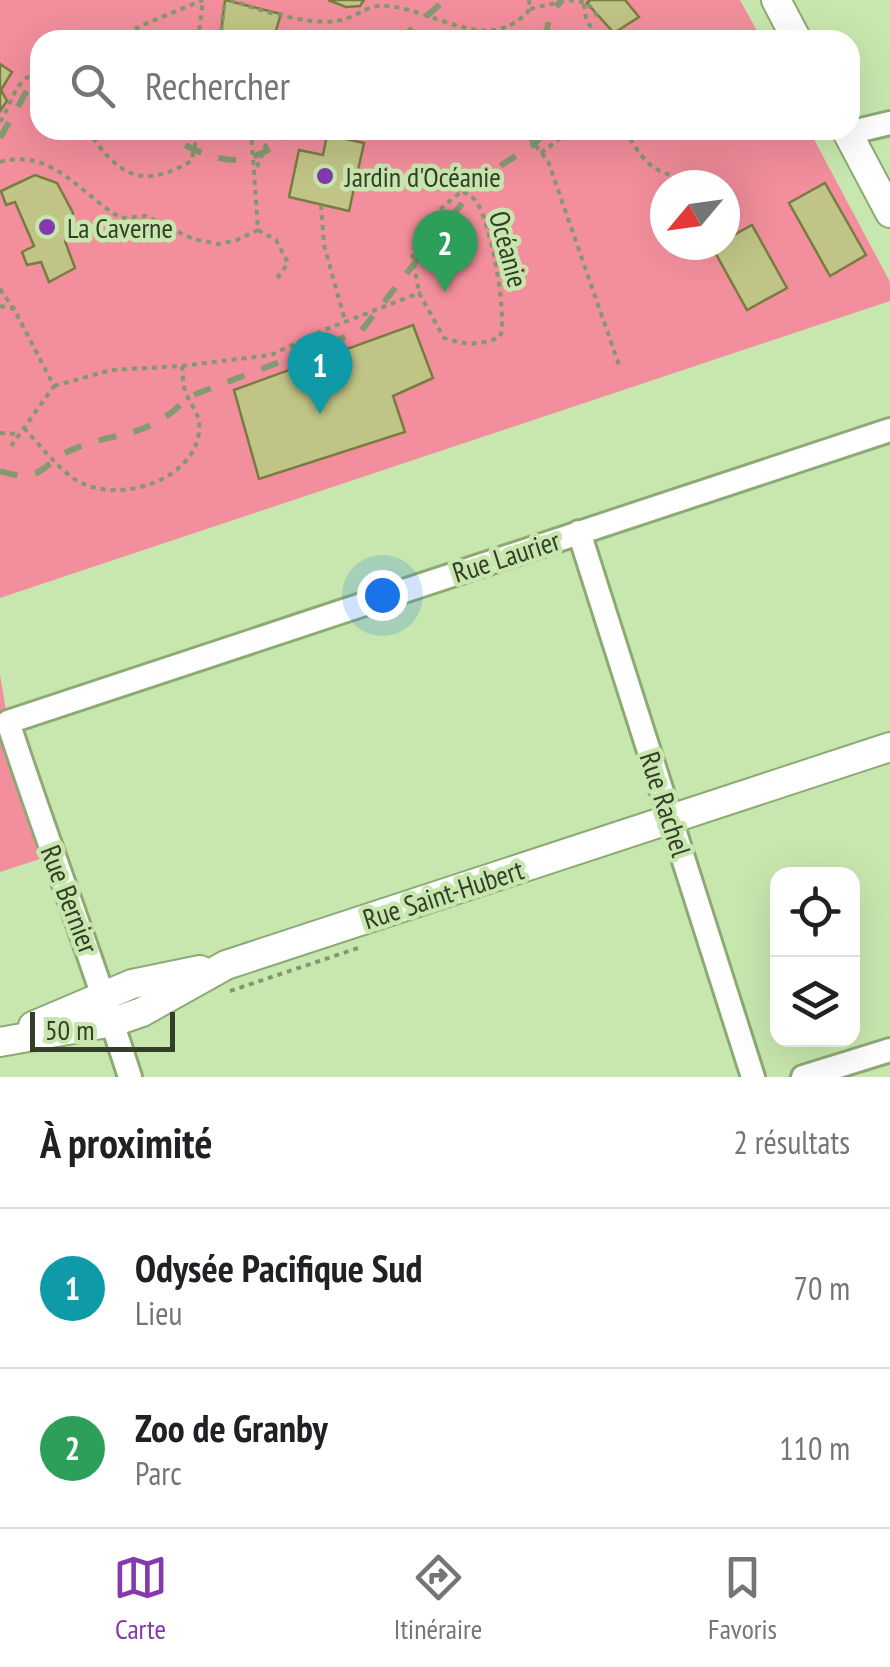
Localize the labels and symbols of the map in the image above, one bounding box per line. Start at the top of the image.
place label: Jardin d'Océanie [344,158,501,195]
marker: Jardin d'Océanie [314,165,336,187]
north arrow [650,170,740,260]
street label: Océanie [481,207,537,291]
place label: La Caverne [67,209,173,246]
pin: 2 [412,210,478,292]
marker: La Caverne [36,216,58,238]
pin: 1 [288,332,352,414]
street label: Rue Laurier [448,521,565,591]
your location [357,570,408,621]
street label: Rue Rachel [632,747,700,862]
street label: Rue Bernier [32,840,108,959]
street label: Rue Saint-Hubert [358,851,528,937]
scale bar [30,1007,175,1052]

